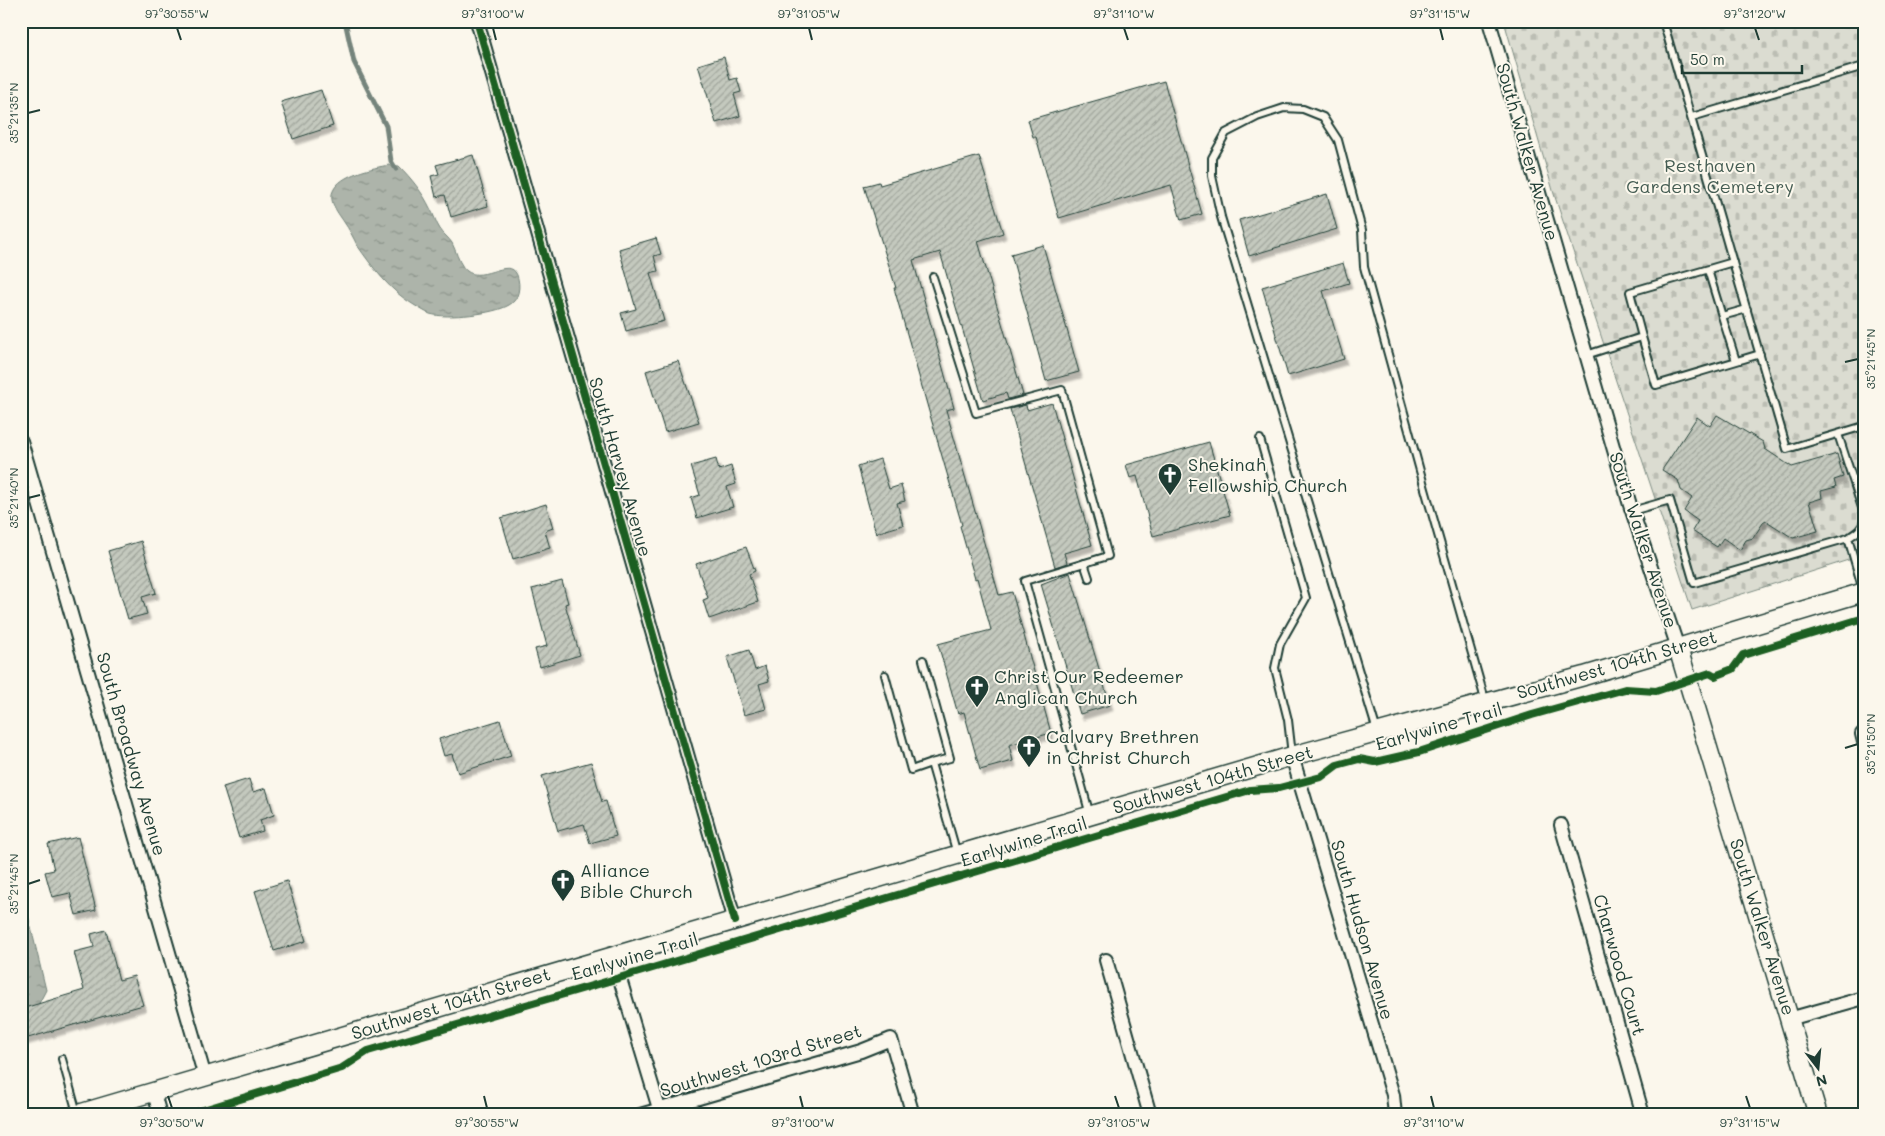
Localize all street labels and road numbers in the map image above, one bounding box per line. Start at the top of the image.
street label: South Walker Avenue [1491,60,1565,243]
street label: South Harvey Avenue [584,374,658,559]
street label: South Walker Avenue [1604,449,1684,631]
street label: Southwest 104th Street [1514,624,1720,704]
street label: South Broadway Avenue [91,649,173,858]
street label: Earlywine Trail [1372,696,1505,756]
street label: Southwest 104th Street [1110,739,1316,819]
street label: Earlywine Trail [957,810,1090,872]
street label: South Walker Avenue [1725,835,1801,1018]
street label: South Hudson Avenue [1326,837,1400,1022]
street label: Charwood Court [1588,891,1652,1038]
street label: Earlywine Trail [568,926,701,986]
street label: Southwest 104th Street [348,961,553,1045]
street label: Southwest 103rd Street [657,1018,864,1102]

